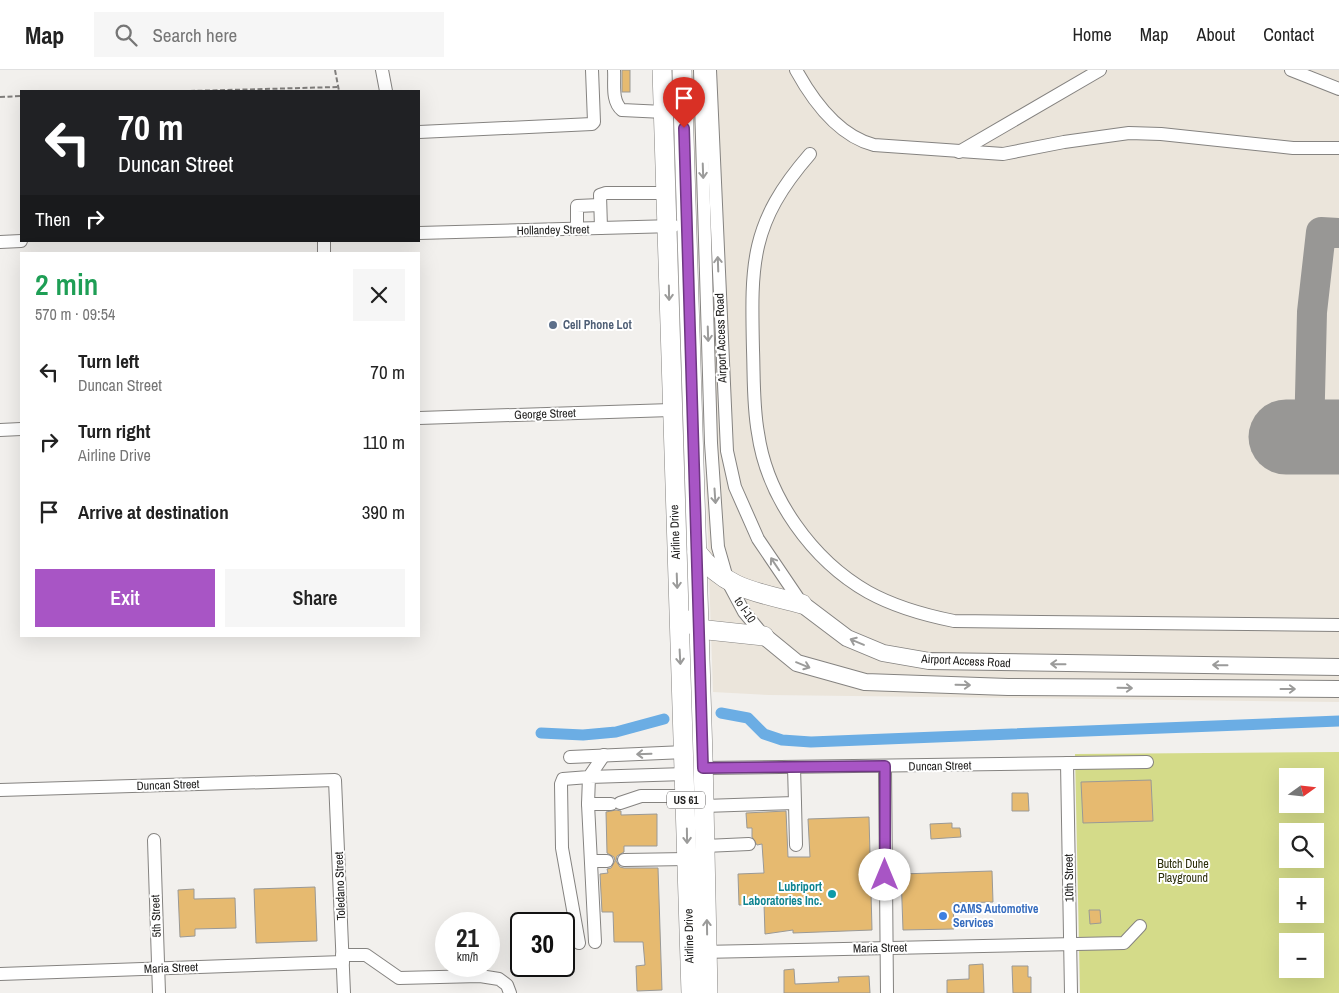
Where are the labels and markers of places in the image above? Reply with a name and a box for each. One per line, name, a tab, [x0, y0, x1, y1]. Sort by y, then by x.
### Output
pin	[663, 77, 705, 128]
place label: Cell Phone Lot	[563, 317, 633, 333]
marker: Cell Phone Lot	[547, 319, 559, 331]
place label: Lubriport Laboratories Inc.	[743, 879, 823, 909]
marker: Lubriport Laboratories Inc.	[826, 888, 838, 900]
place label: CAMS Automotive Services	[953, 901, 1039, 931]
marker: CAMS Automotive Services	[937, 910, 949, 922]

